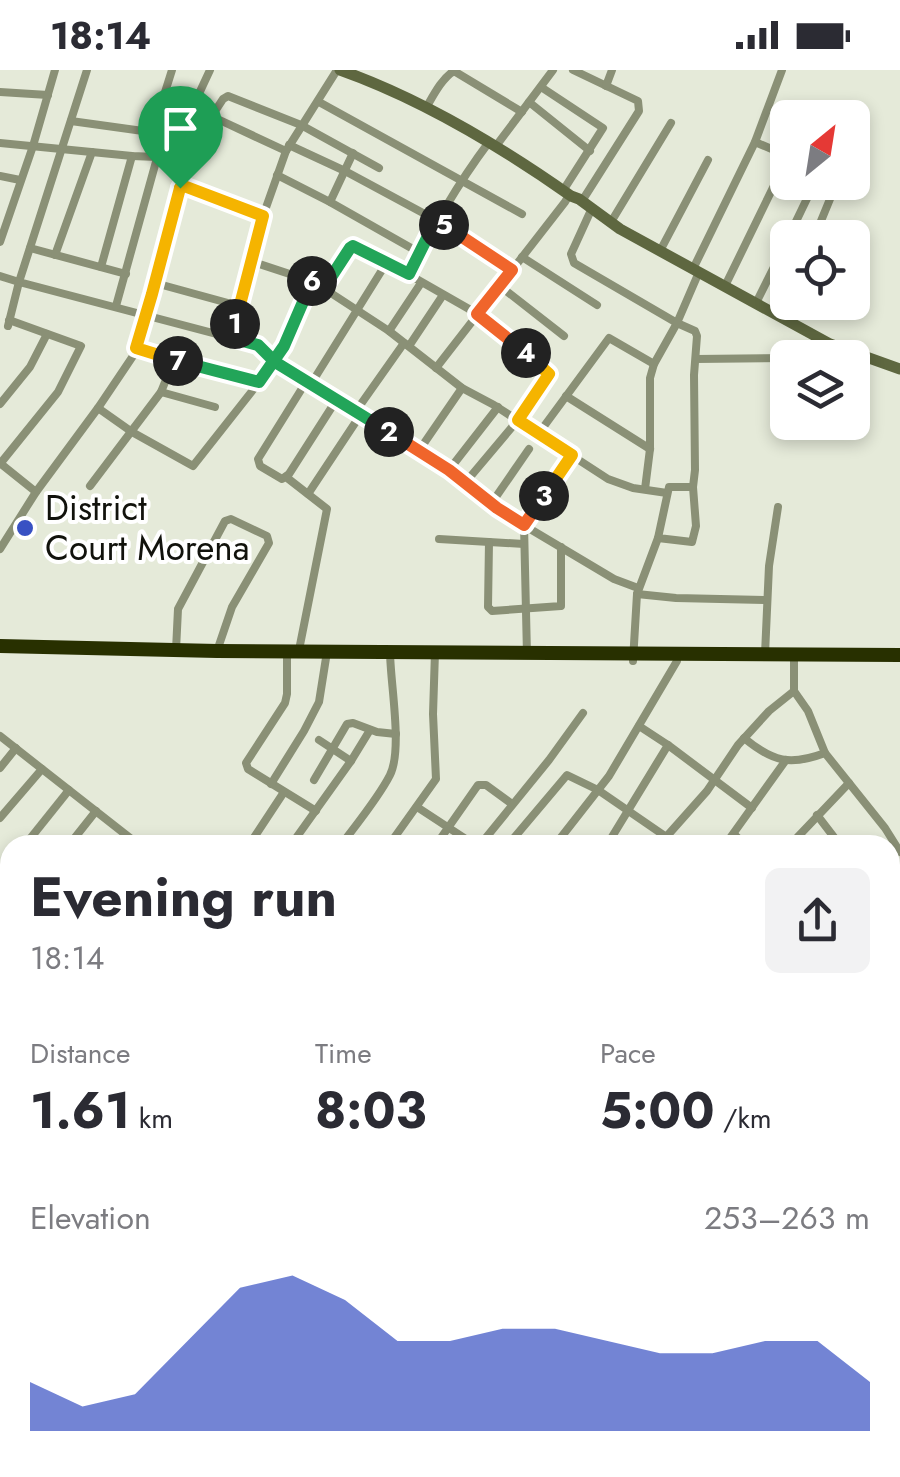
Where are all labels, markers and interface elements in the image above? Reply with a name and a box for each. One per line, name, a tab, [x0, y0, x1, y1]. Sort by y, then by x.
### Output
text: 18:14	[50, 8, 151, 63]
pin	[138, 86, 223, 189]
north arrow	[770, 100, 870, 200]
map controls	[770, 100, 870, 440]
icon: arrive	[153, 101, 208, 156]
pin: 5	[419, 200, 469, 250]
text: 5	[435, 204, 453, 245]
button: locate	[770, 220, 870, 320]
pin: 6	[287, 256, 337, 306]
text: 6	[303, 260, 321, 301]
pin: 1	[210, 299, 260, 349]
text: 1	[228, 303, 242, 344]
pin: 4	[501, 328, 551, 378]
text: 4	[516, 332, 536, 373]
pin: 7	[153, 336, 203, 386]
text: 7	[170, 340, 186, 381]
button: layers	[770, 340, 870, 440]
pin: 2	[364, 407, 414, 457]
text: 2	[380, 411, 398, 452]
pin: 3	[519, 471, 569, 521]
text: 3	[535, 475, 553, 516]
place label: District Court Morena	[45, 483, 250, 573]
marker: District Court Morena	[14, 517, 36, 539]
text: Evening run	[30, 857, 337, 937]
button: share	[765, 868, 870, 973]
text: 18:14	[30, 935, 105, 981]
text: Distance	[30, 1033, 130, 1074]
text: Time	[315, 1033, 372, 1074]
text: Pace	[600, 1033, 656, 1074]
text: 1.61	[30, 1074, 130, 1147]
text: 8:03	[315, 1074, 427, 1147]
text: 5:00	[600, 1074, 715, 1147]
text: km	[130, 1098, 173, 1139]
text: /km	[715, 1098, 772, 1139]
text: Elevation	[30, 1195, 151, 1241]
text: 253–263 m	[704, 1195, 870, 1241]

